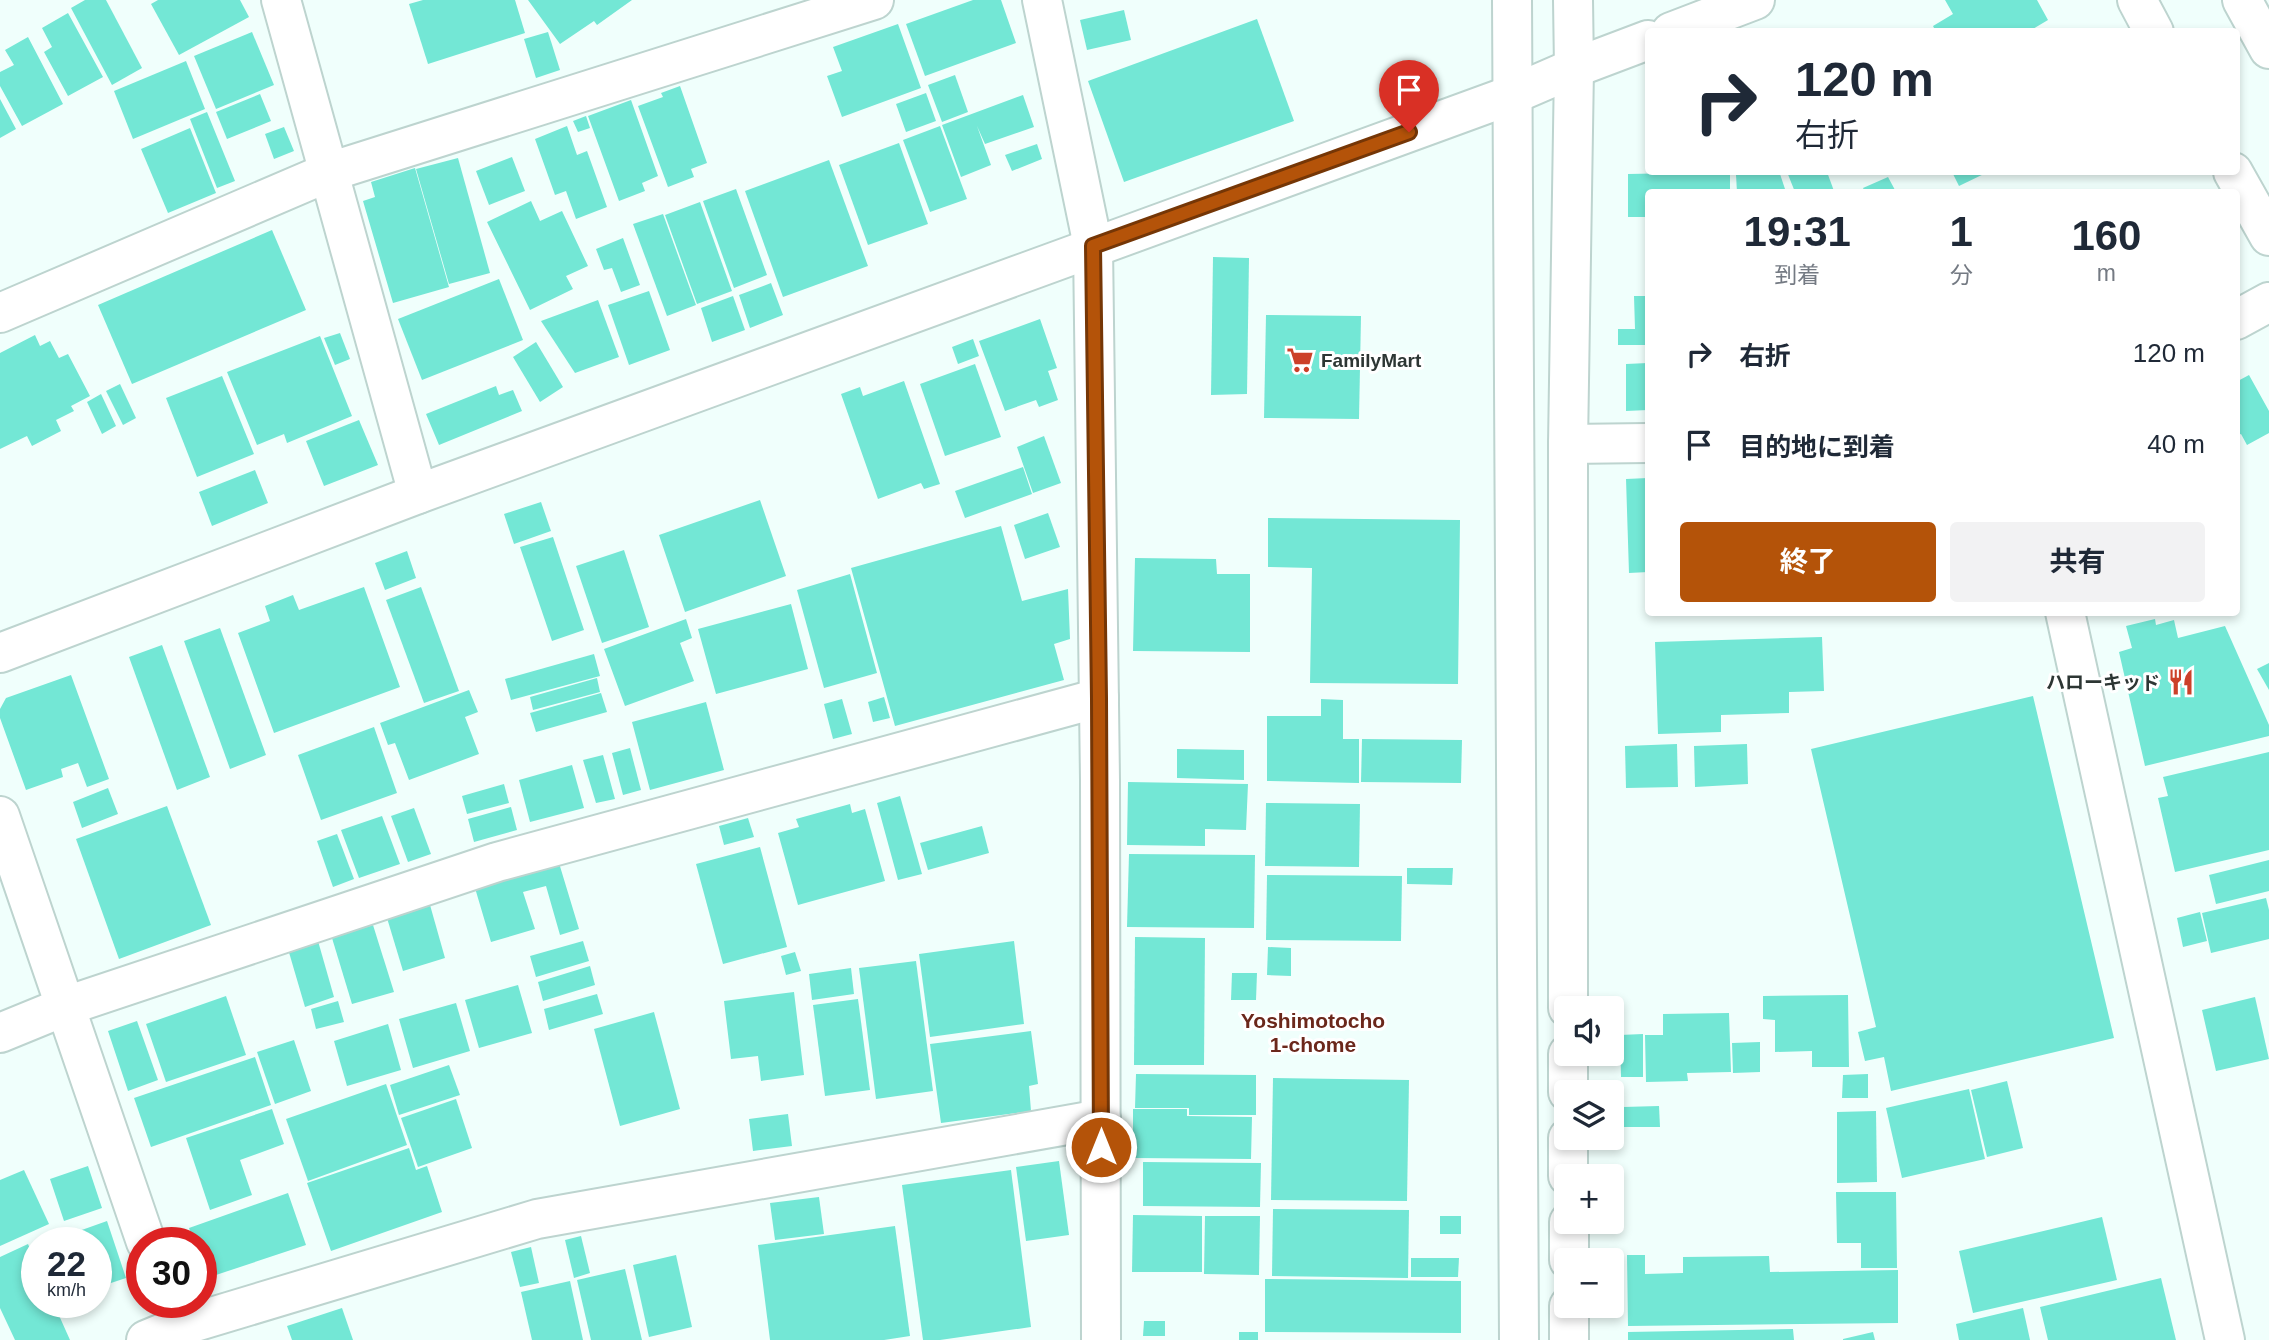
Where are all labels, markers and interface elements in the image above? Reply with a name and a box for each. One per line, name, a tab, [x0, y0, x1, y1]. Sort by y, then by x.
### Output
text: 120 m	[1795, 52, 1934, 106]
icon: right	[1680, 56, 1771, 147]
pin	[1379, 60, 1439, 132]
icon: arrive	[1390, 71, 1428, 109]
text: 右折	[1795, 117, 1859, 153]
text: 19:31	[1744, 208, 1851, 255]
text: 1	[1949, 208, 1973, 255]
text: 160	[2071, 212, 2141, 259]
text: m	[2097, 260, 2116, 286]
text: 到着	[1774, 262, 1820, 288]
text: 分	[1950, 262, 1973, 288]
icon: right	[1680, 335, 1718, 373]
text: 120 m	[2133, 338, 2205, 368]
text: 右折	[1739, 341, 1791, 371]
supermarket icon: FamilyMart	[1285, 345, 1315, 375]
place label: FamilyMart	[1321, 350, 1422, 371]
icon: arrive	[1680, 426, 1718, 464]
text: 40 m	[2147, 429, 2205, 459]
text: 目的地に到着	[1739, 432, 1895, 462]
button: 終了	[1680, 522, 1936, 602]
button: 共有	[1950, 522, 2205, 602]
restaurant icon: ハローキッド	[2166, 667, 2196, 697]
place label: ハローキッド	[2046, 672, 2160, 693]
map controls	[1554, 996, 1624, 1318]
button: sound	[1554, 996, 1624, 1066]
district label: Yoshimotocho 1-chome	[1241, 1009, 1385, 1056]
button: layers	[1554, 1080, 1624, 1150]
position arrow	[1064, 1110, 1138, 1184]
button: +	[1554, 1164, 1624, 1234]
speed limit sign: 30	[126, 1227, 217, 1318]
text: 22	[47, 1244, 86, 1283]
button: −	[1554, 1248, 1624, 1318]
text: km/h	[47, 1280, 86, 1300]

